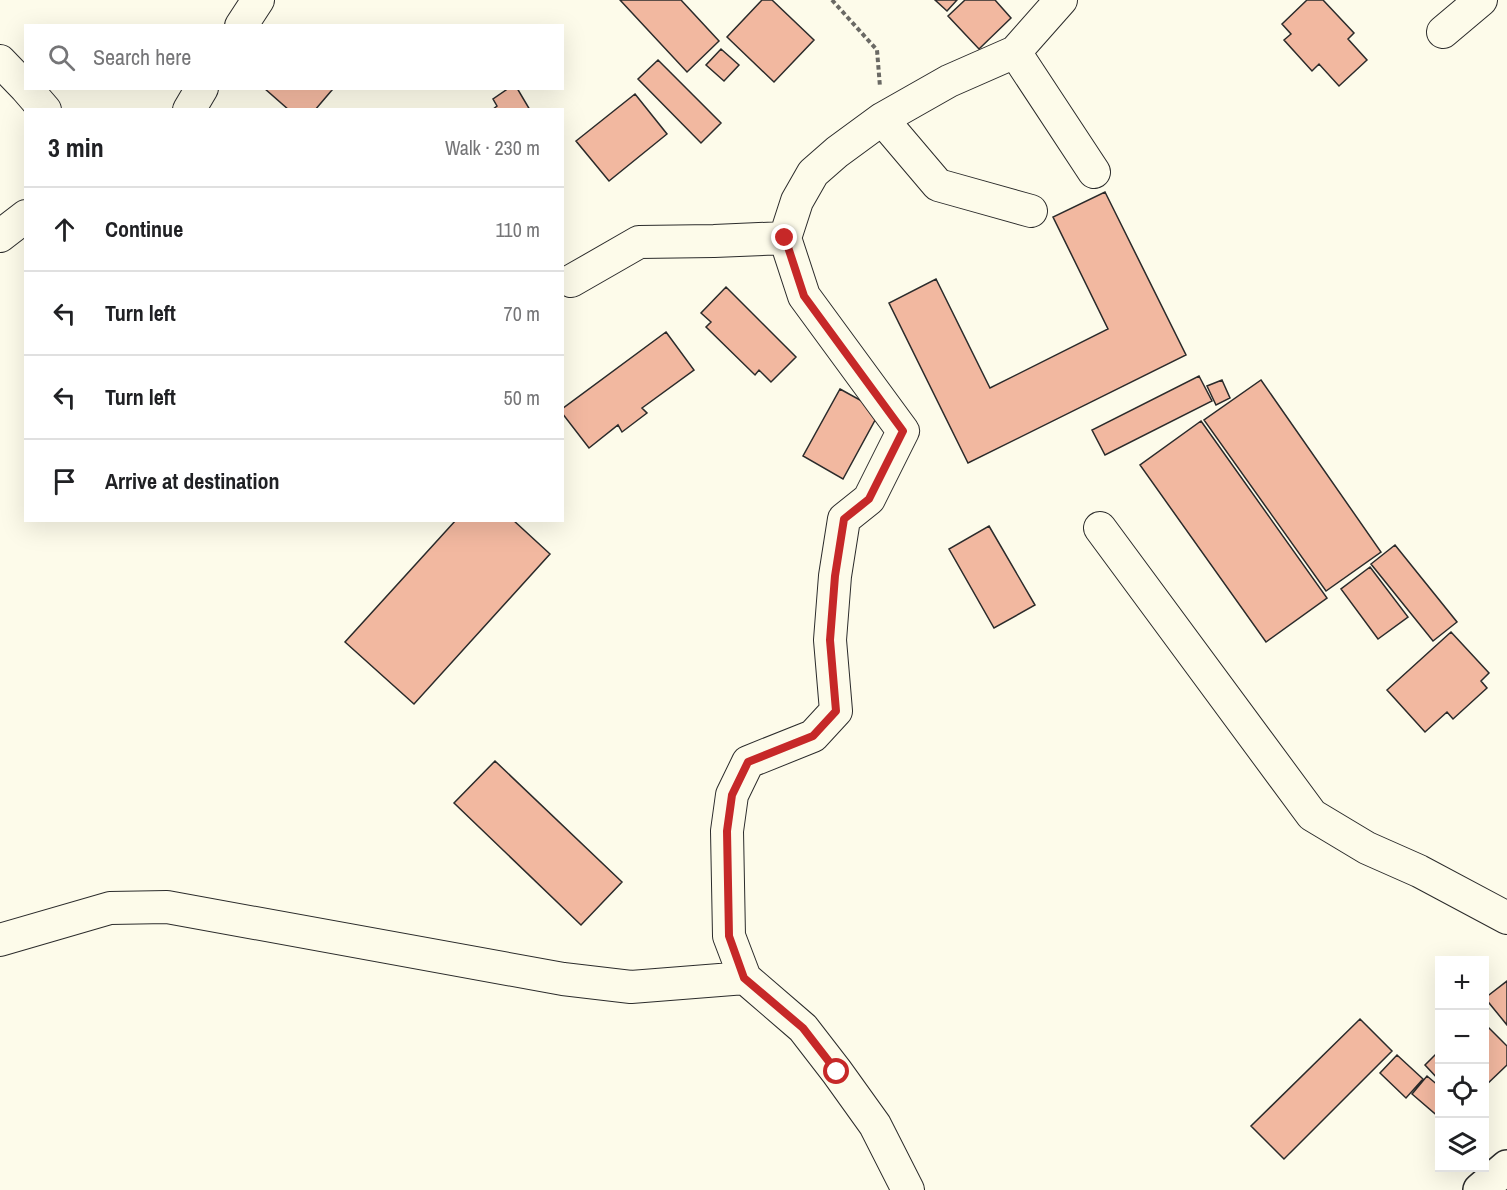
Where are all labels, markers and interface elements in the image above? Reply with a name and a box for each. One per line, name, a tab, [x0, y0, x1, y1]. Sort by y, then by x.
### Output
search box	[24, 24, 564, 90]
icon: search	[45, 41, 78, 74]
text: Search here	[93, 42, 191, 72]
text: 3 min	[48, 130, 104, 165]
text: Walk · 230 m	[445, 134, 540, 161]
icon: ahead	[48, 213, 81, 246]
text: Continue	[105, 214, 183, 244]
text: 110 m	[496, 216, 540, 243]
route end	[771, 224, 797, 250]
icon: left	[48, 297, 81, 330]
text: Turn left	[105, 298, 176, 328]
text: 70 m	[504, 300, 540, 327]
icon: left	[48, 381, 81, 414]
text: Turn left	[105, 382, 176, 412]
text: 50 m	[504, 384, 540, 411]
icon: arrive	[48, 465, 81, 498]
text: Arrive at destination	[105, 466, 279, 496]
map controls	[1435, 956, 1489, 1172]
button: +	[1435, 956, 1489, 1010]
button: −	[1435, 1010, 1489, 1064]
route start	[823, 1058, 849, 1084]
button: locate	[1435, 1064, 1489, 1118]
button: layers	[1435, 1118, 1489, 1172]

